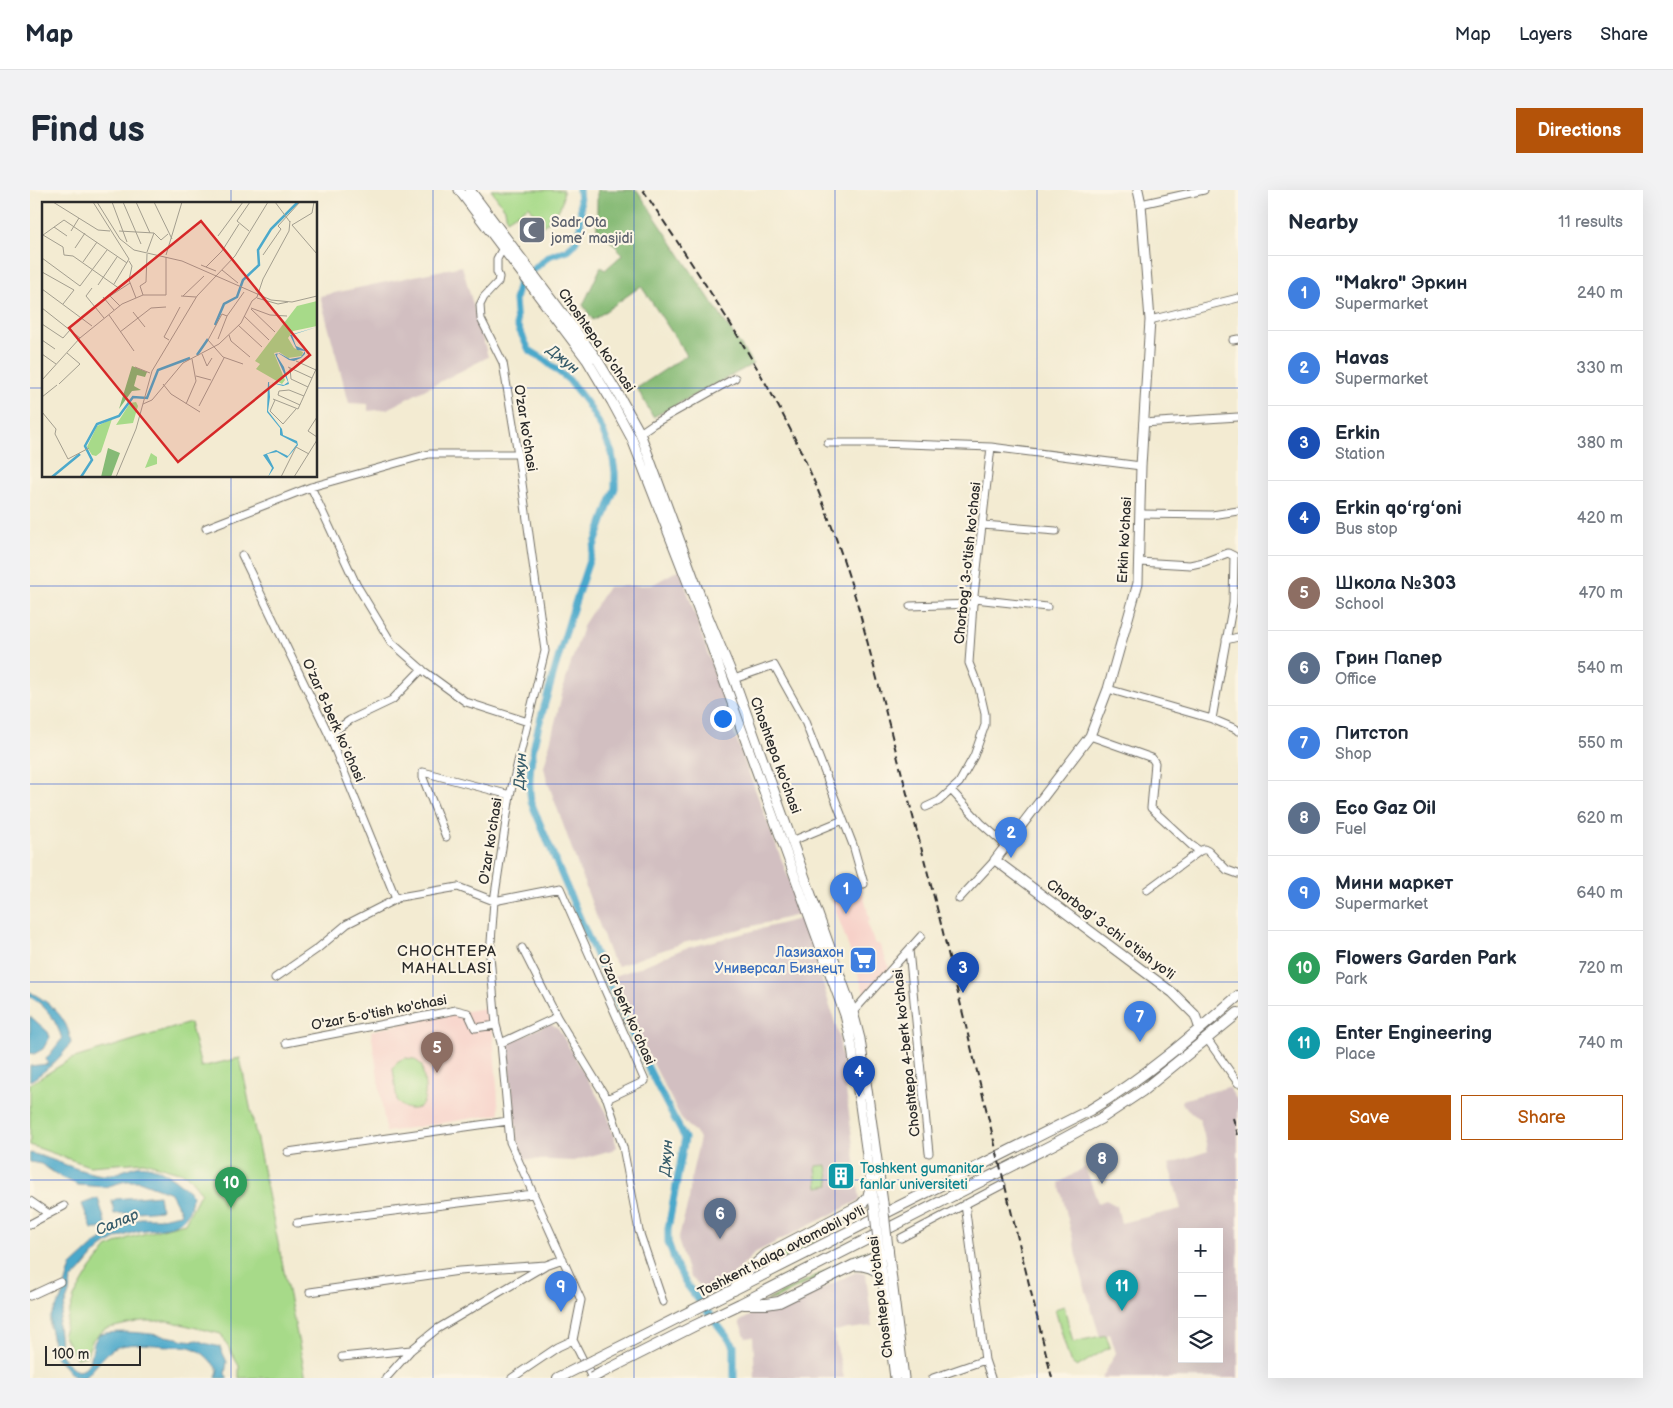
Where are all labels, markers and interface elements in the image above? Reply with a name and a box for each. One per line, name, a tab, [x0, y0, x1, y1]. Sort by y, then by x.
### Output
text: Map	[25, 20, 73, 49]
text: Map	[1455, 24, 1491, 45]
text: Layers	[1519, 24, 1572, 45]
text: Share	[1600, 24, 1648, 45]
button: Directions	[1516, 108, 1643, 153]
text: Find us	[30, 109, 145, 152]
inset map	[42, 202, 318, 478]
text: Nearby	[1288, 210, 1358, 235]
text: 11 results	[1558, 213, 1623, 232]
place label: Sadr Ota jome’ masjidi	[550, 214, 633, 247]
mosque icon: Sadr Ota jome’ masjidi	[517, 215, 547, 245]
text: "Makro" Эркин	[1335, 272, 1467, 295]
text: 1	[1301, 284, 1307, 303]
text: 240 m	[1577, 284, 1623, 303]
street label: Choshtepa ko'chasi	[554, 285, 639, 396]
text: Supermarket	[1335, 295, 1428, 314]
water label: Джун	[542, 340, 583, 379]
text: Havas	[1335, 347, 1389, 370]
text: 2	[1299, 359, 1309, 378]
text: 330 m	[1576, 359, 1623, 378]
text: Supermarket	[1335, 370, 1428, 389]
street label: O'zar ko'chasi	[510, 383, 541, 473]
text: Erkin	[1335, 422, 1380, 445]
text: 3	[1299, 434, 1309, 453]
text: 380 m	[1577, 434, 1623, 453]
text: Station	[1335, 445, 1385, 464]
street label: Chorbog' 3-o'tish ko'chasi	[951, 481, 984, 645]
street label: Erkin ko'chasi	[1114, 496, 1135, 584]
text: Erkin qoʻrgʻoni	[1335, 497, 1462, 520]
text: 4	[1299, 509, 1309, 528]
text: 420 m	[1577, 509, 1623, 528]
text: Bus stop	[1335, 520, 1398, 539]
text: Школа №303	[1335, 572, 1456, 595]
text: 5	[1299, 584, 1309, 603]
text: 470 m	[1578, 584, 1623, 603]
text: School	[1335, 595, 1384, 614]
text: Грин Папер	[1335, 647, 1442, 670]
street label: Oʻzar 8-berk koʻchasi	[299, 656, 368, 785]
text: 6	[1299, 659, 1309, 678]
text: 540 m	[1577, 659, 1623, 678]
text: Office	[1335, 670, 1377, 689]
street label: Choshtepa ko'chasi	[747, 695, 805, 816]
your location	[710, 706, 736, 732]
text: Питстоп	[1335, 722, 1409, 745]
text: 7	[1300, 734, 1308, 753]
text: 550 m	[1578, 734, 1623, 753]
text: Shop	[1335, 745, 1372, 764]
water label: Джун	[510, 752, 531, 791]
street label: O'zar ko'chasi	[475, 796, 506, 886]
text: Eco Gaz Oil	[1335, 797, 1436, 820]
text: 8	[1299, 809, 1309, 828]
text: 620 m	[1577, 809, 1623, 828]
pin: 2	[995, 817, 1027, 858]
text: Fuel	[1335, 820, 1366, 839]
text: Мини маркет	[1335, 872, 1453, 895]
pin: 1	[830, 873, 862, 914]
street label: Chorbog' 3-chi o'tish yo'li	[1043, 875, 1178, 983]
text: 9	[1299, 884, 1309, 903]
text: 640 m	[1577, 884, 1623, 903]
text: Supermarket	[1335, 895, 1428, 914]
district label: CHOCHTEPA MAHALLASI	[397, 942, 497, 978]
place label: Лазизахон Универсал Бизнецт	[715, 944, 844, 977]
supermarket icon: Лазизахон Универсал Бизнецт	[848, 945, 878, 975]
text: Flowers Garden Park	[1335, 947, 1517, 970]
street label: Oʻzar berk koʻchasi	[594, 951, 659, 1067]
pin: 3	[947, 952, 979, 993]
text: 10	[1296, 959, 1312, 978]
text: 720 m	[1579, 959, 1623, 978]
street label: Choshtepa 4-berk ko'chasi	[889, 968, 924, 1138]
text: Park	[1335, 970, 1367, 989]
street label: O'zar 5-o'tish ko'chasi	[310, 991, 448, 1034]
pin: 7	[1124, 1001, 1156, 1042]
text: Enter Engineering	[1335, 1022, 1492, 1045]
pin: 5	[421, 1032, 453, 1073]
text: 11	[1297, 1034, 1311, 1053]
text: 740 m	[1578, 1034, 1623, 1053]
text: Place	[1335, 1045, 1376, 1064]
pin: 4	[843, 1056, 875, 1097]
button: Save	[1288, 1095, 1451, 1140]
button: Share	[1461, 1095, 1623, 1140]
water label: Джун	[655, 1139, 678, 1178]
pin: 8	[1086, 1143, 1118, 1184]
place label: Toshkent gumanitar fanlar universiteti	[860, 1160, 985, 1193]
building icon: Toshkent gumanitar fanlar universiteti	[826, 1161, 856, 1191]
pin: 10	[215, 1167, 247, 1208]
pin: 6	[704, 1198, 736, 1239]
street label: Toshkent halqa avtomobil yo'li	[695, 1202, 868, 1301]
water label: Салар	[93, 1205, 142, 1240]
map controls	[1178, 1228, 1223, 1363]
button: +	[1178, 1228, 1223, 1273]
street label: Choshtepa ko'chasi	[865, 1235, 896, 1359]
pin: 11	[1106, 1270, 1138, 1311]
pin: 9	[545, 1271, 577, 1312]
button: −	[1178, 1273, 1223, 1318]
button: layers	[1178, 1318, 1223, 1363]
scale bar	[45, 1343, 141, 1366]
text: 100 m	[52, 1346, 89, 1363]

